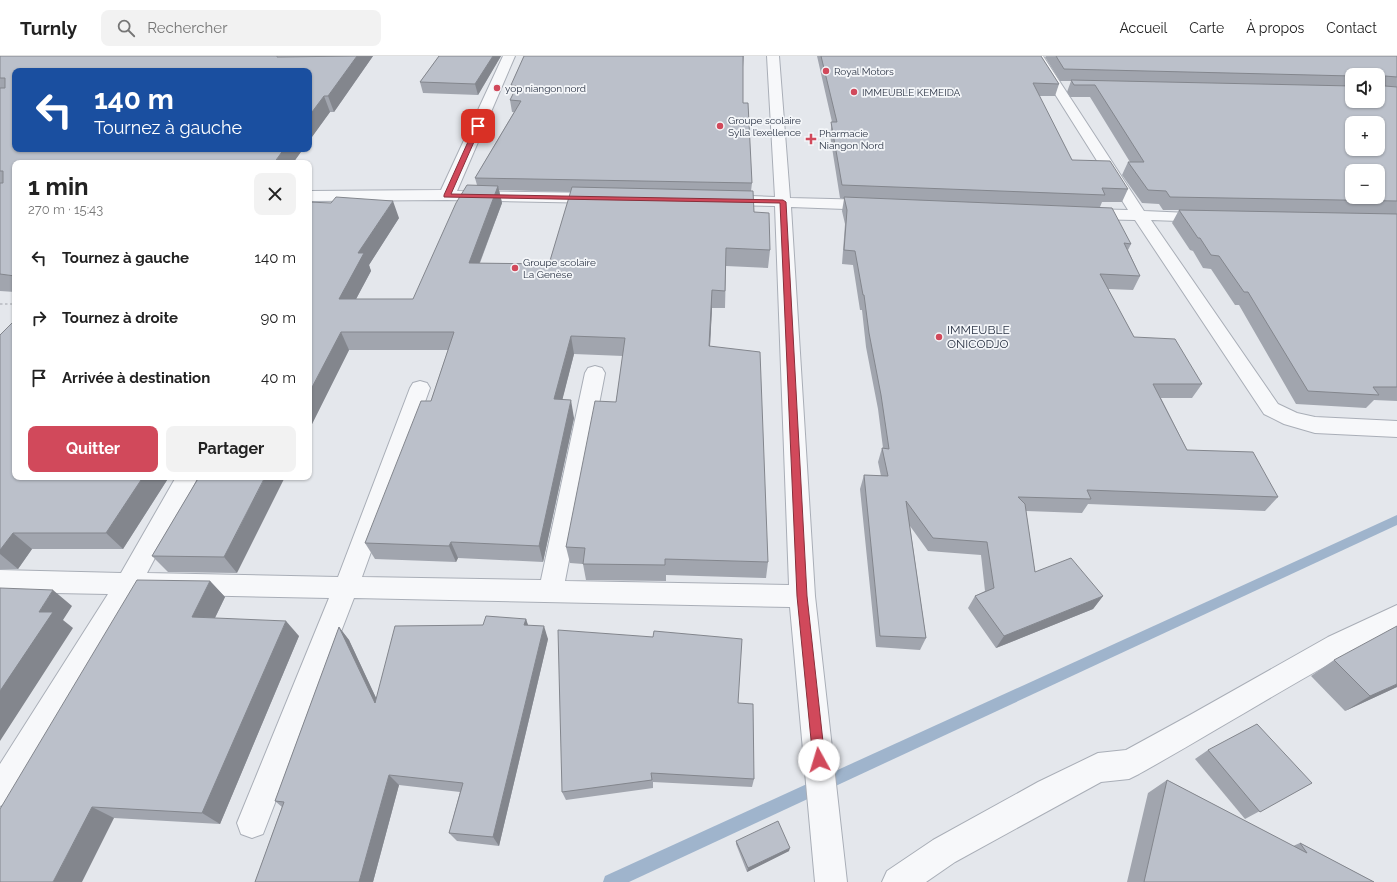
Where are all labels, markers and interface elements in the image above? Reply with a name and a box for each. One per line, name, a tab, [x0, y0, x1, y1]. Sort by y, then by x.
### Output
search box	[101, 10, 381, 46]
text: Turnly	[20, 17, 77, 39]
icon: search	[115, 17, 137, 39]
text: Rechercher	[147, 19, 227, 37]
text: Accueil	[1119, 20, 1167, 36]
text: Carte	[1189, 20, 1224, 36]
text: À propos	[1246, 20, 1304, 36]
text: Contact	[1326, 20, 1377, 36]
marker: Royal Motors	[821, 66, 831, 76]
place label: Royal Motors	[834, 66, 894, 77]
map controls	[1345, 68, 1385, 204]
button: sound	[1345, 68, 1385, 108]
text: 140 m	[94, 83, 174, 116]
marker: yop niangon nord	[492, 83, 502, 93]
place label: yop niangon nord	[505, 83, 586, 94]
icon: left	[28, 84, 80, 136]
marker: IMMEUBLE KEMEIDA	[849, 87, 859, 97]
place label: IMMEUBLE KEMEIDA	[862, 87, 961, 98]
pin	[461, 109, 495, 143]
icon: arrive	[467, 115, 489, 137]
place label: Groupe scolaire Sylla l’exellence	[728, 115, 801, 138]
button: +	[1345, 116, 1385, 156]
text: Tournez à gauche	[94, 117, 242, 138]
marker: Groupe scolaire Sylla l’exellence	[715, 121, 725, 131]
place label: Pharmacie Niangon Nord	[819, 128, 884, 151]
marker: Pharmacie Niangon Nord	[806, 134, 816, 144]
button: −	[1345, 164, 1385, 204]
text: 1 min	[28, 172, 89, 201]
button: close	[254, 173, 296, 215]
text: 270 m · 15:43	[28, 202, 103, 217]
icon: left	[28, 247, 50, 269]
text: Tournez à gauche	[62, 249, 189, 267]
text: 140 m	[255, 249, 296, 267]
place label: Groupe scolaire La Genèse	[523, 257, 596, 280]
marker: Groupe scolaire La Genèse	[510, 263, 520, 273]
icon: right	[28, 307, 50, 329]
text: Tournez à droite	[62, 309, 178, 327]
text: 90 m	[260, 309, 296, 327]
place label: IMMEUBLE ONICODJO	[947, 323, 1010, 351]
marker: IMMEUBLE ONICODJO	[934, 332, 944, 342]
icon: arrive	[28, 367, 50, 389]
text: Arrivée à destination	[62, 369, 210, 387]
text: 40 m	[261, 369, 296, 387]
button: Quitter	[28, 426, 158, 472]
button: Partager	[166, 426, 296, 472]
position arrow	[798, 739, 840, 781]

